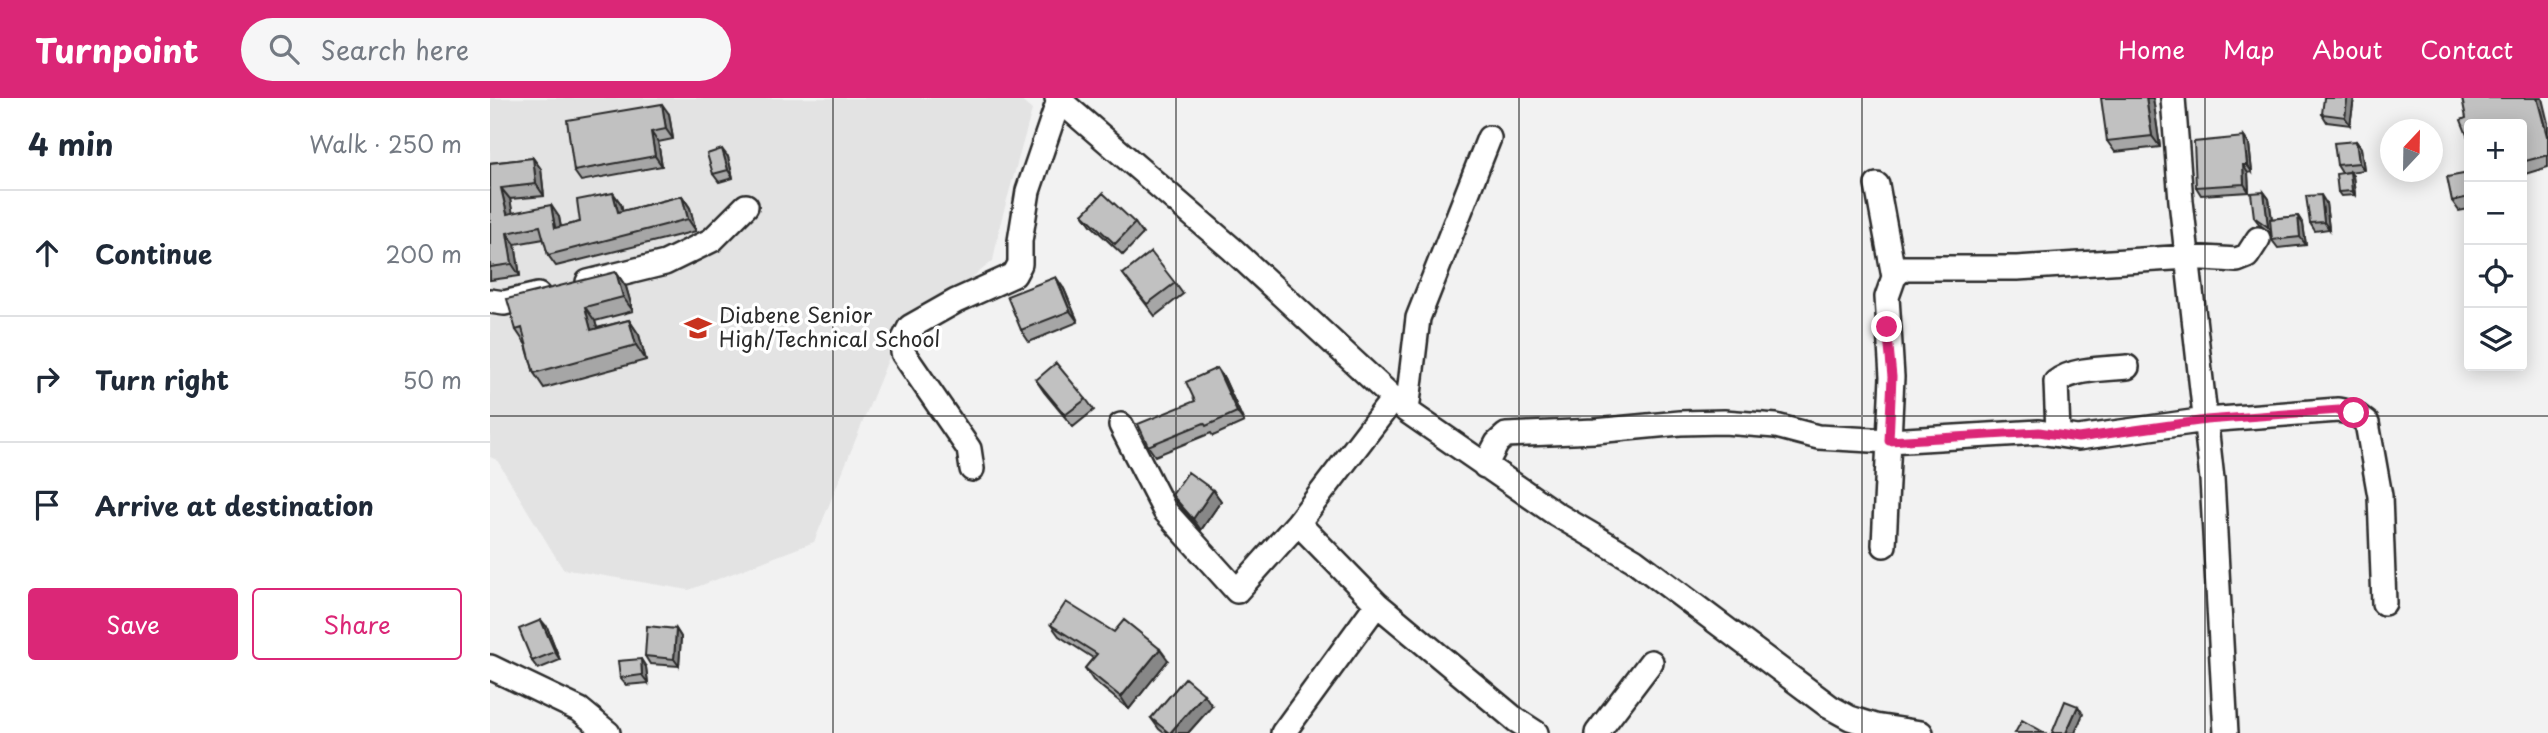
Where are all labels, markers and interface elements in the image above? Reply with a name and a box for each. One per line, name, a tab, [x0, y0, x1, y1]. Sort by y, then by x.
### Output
search box	[241, 18, 731, 81]
text: Turnpoint	[35, 24, 199, 74]
icon: search	[265, 30, 303, 68]
text: Search here	[321, 30, 469, 69]
text: Home	[2118, 31, 2185, 67]
text: Map	[2223, 31, 2274, 67]
text: About	[2312, 31, 2382, 67]
text: Contact	[2420, 31, 2513, 67]
north arrow	[2380, 119, 2443, 182]
map controls	[2464, 119, 2527, 371]
button: +	[2464, 119, 2527, 182]
text: 4 min	[28, 121, 114, 166]
text: Walk · 250 m	[309, 126, 462, 161]
button: −	[2464, 182, 2527, 245]
icon: ahead	[28, 234, 66, 272]
text: Continue	[95, 234, 212, 273]
text: 200 m	[385, 236, 462, 271]
button: locate	[2464, 245, 2527, 308]
place label: Diabene Senior High/Technical School	[719, 298, 940, 354]
button: layers	[2464, 308, 2527, 371]
route end	[1871, 311, 1902, 342]
school or university icon: Diabene Senior High/Technical School	[683, 313, 713, 343]
icon: right	[28, 360, 66, 398]
text: Turn right	[95, 360, 229, 399]
text: 50 m	[402, 362, 462, 397]
route start	[2338, 397, 2369, 428]
icon: arrive	[28, 486, 66, 524]
text: Arrive at destination	[95, 486, 374, 525]
button: Save	[28, 588, 238, 660]
button: Share	[252, 588, 462, 660]

